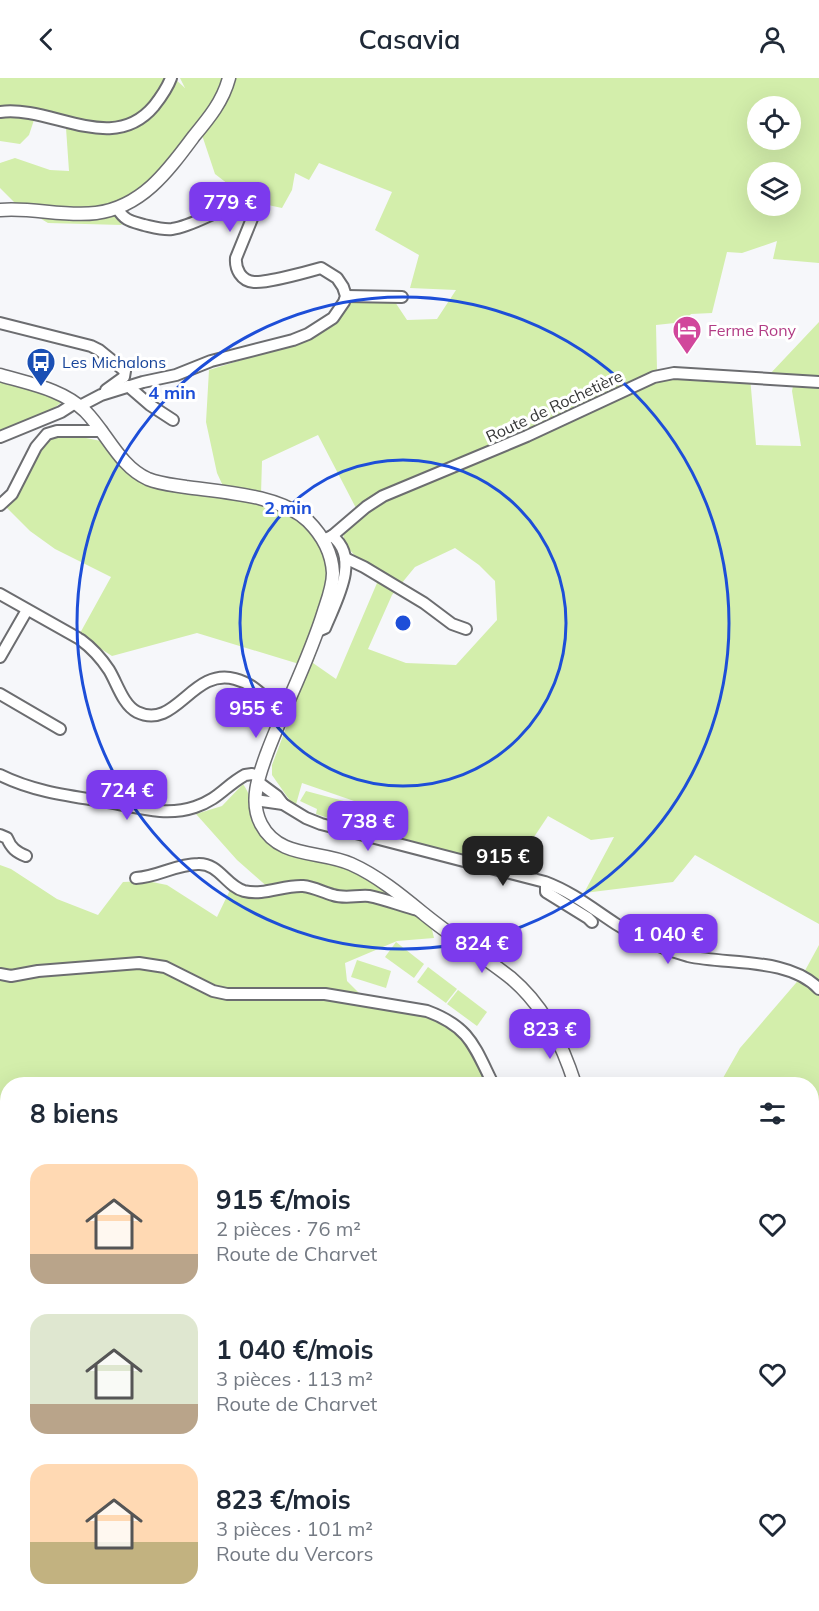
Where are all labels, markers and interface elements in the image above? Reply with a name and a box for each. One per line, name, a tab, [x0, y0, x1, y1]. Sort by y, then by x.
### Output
text: Casavia	[359, 22, 460, 56]
icon: back	[30, 23, 63, 56]
icon: person	[756, 23, 789, 56]
map controls	[747, 96, 801, 216]
button: locate	[747, 96, 801, 150]
button: layers	[747, 162, 801, 216]
pin: 779 €	[188, 182, 272, 233]
text: 779 €	[203, 189, 257, 214]
hotel icon: Ferme Rony	[671, 314, 703, 356]
place label: Ferme Rony	[708, 320, 796, 340]
bus stop icon: Les Michalons	[25, 346, 57, 388]
place label: Les Michalons	[62, 352, 166, 372]
street label: Route de Rochetière	[482, 366, 626, 446]
text: 4 min	[148, 381, 196, 404]
text: 2 min	[264, 496, 312, 519]
centre of rings	[393, 613, 413, 633]
pin: 955 €	[214, 688, 298, 739]
text: 955 €	[229, 695, 283, 720]
pin: 724 €	[85, 770, 169, 821]
text: 724 €	[100, 777, 154, 802]
pin: 738 €	[326, 801, 410, 852]
text: 738 €	[341, 808, 395, 833]
pin: 915 €	[461, 836, 545, 887]
text: 915 €	[476, 843, 530, 868]
pin: 1 040 €	[613, 914, 723, 965]
text: 1 040 €	[633, 921, 703, 946]
pin: 824 €	[440, 923, 524, 974]
text: 824 €	[455, 930, 509, 955]
pin: 823 €	[508, 1009, 592, 1060]
text: 823 €	[523, 1016, 577, 1041]
text: 8 biens	[30, 1097, 119, 1130]
icon: filters	[756, 1097, 789, 1130]
text: 915 €/mois	[216, 1183, 351, 1216]
icon: home	[78, 1188, 150, 1260]
icon: heart	[756, 1208, 789, 1241]
text: 2 pièces · 76 m²	[216, 1216, 361, 1241]
text: Route de Charvet	[216, 1241, 377, 1266]
text: 1 040 €/mois	[216, 1333, 373, 1366]
icon: home	[78, 1338, 150, 1410]
icon: heart	[756, 1358, 789, 1391]
text: 3 pièces · 113 m²	[216, 1366, 373, 1391]
text: Route de Charvet	[216, 1391, 377, 1416]
text: 823 €/mois	[216, 1483, 351, 1516]
icon: home	[78, 1488, 150, 1560]
icon: heart	[756, 1508, 789, 1541]
text: 3 pièces · 101 m²	[216, 1516, 373, 1541]
text: Route du Vercors	[216, 1541, 373, 1566]

